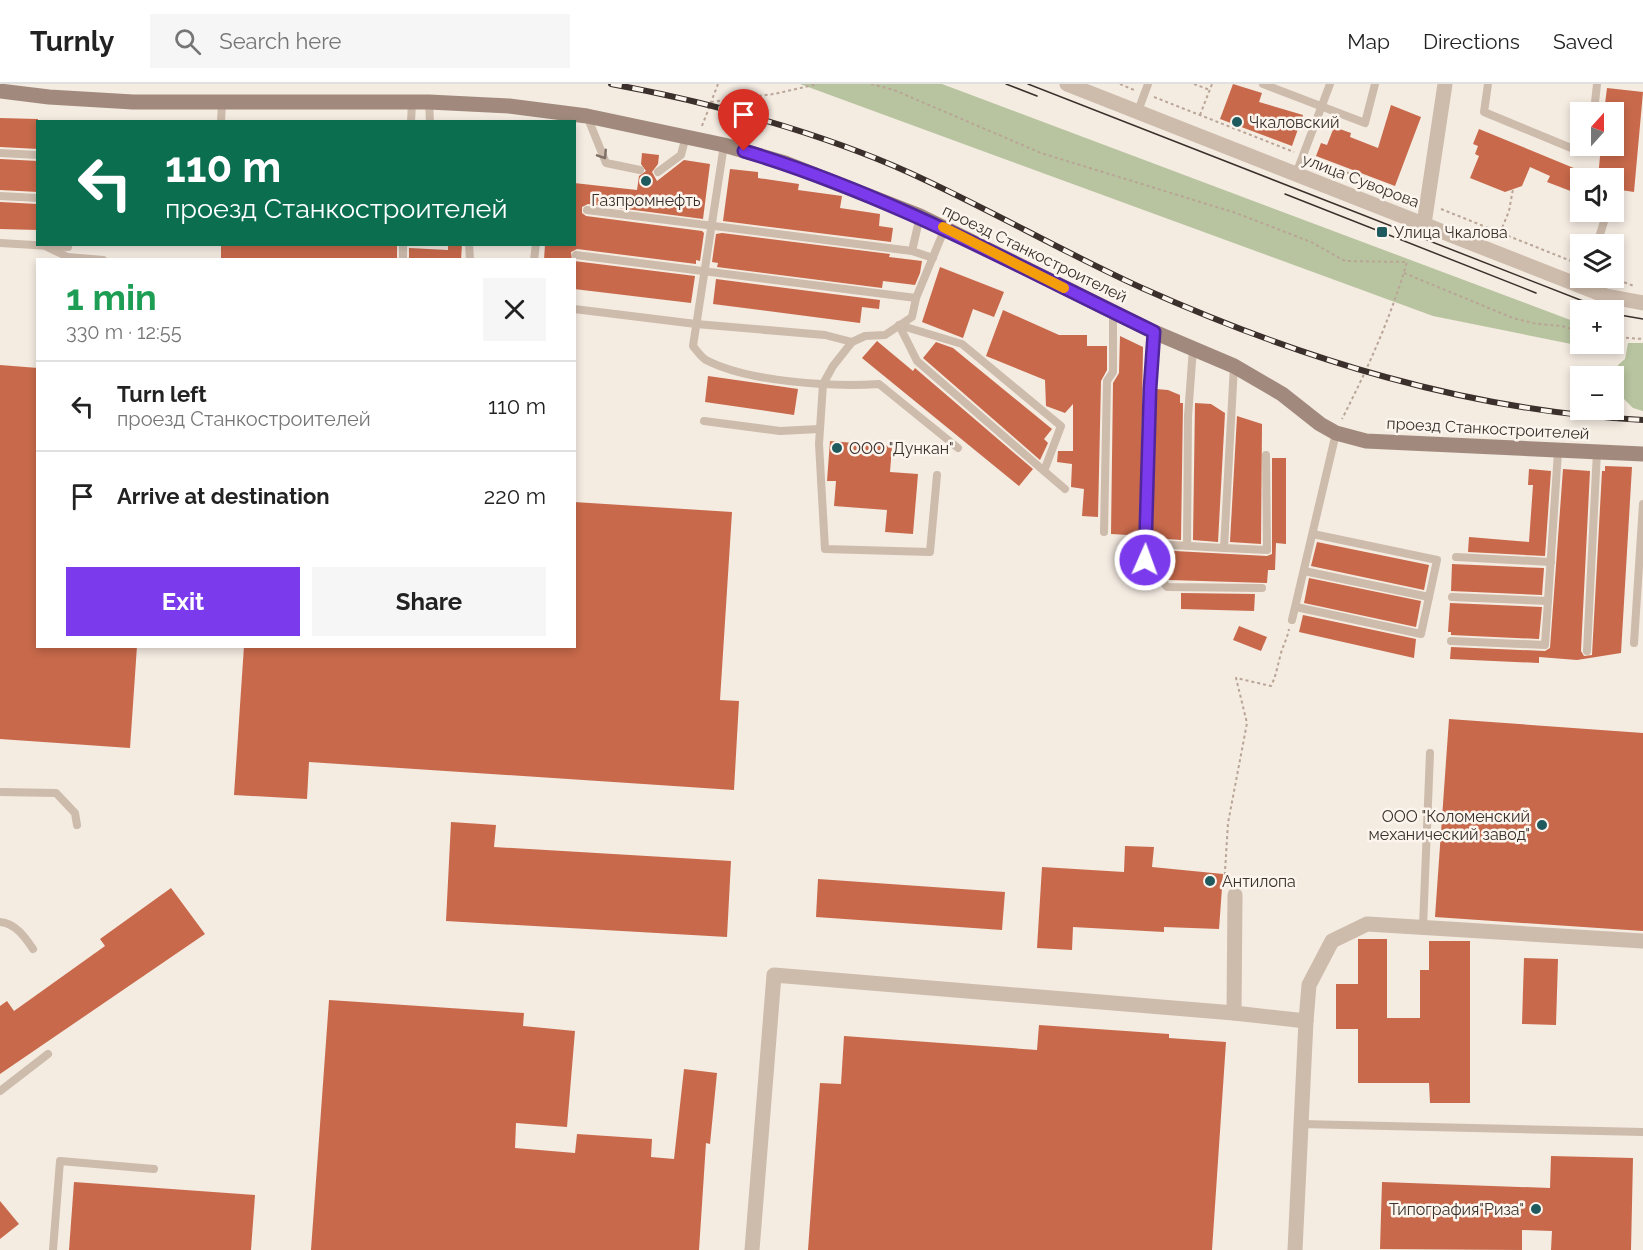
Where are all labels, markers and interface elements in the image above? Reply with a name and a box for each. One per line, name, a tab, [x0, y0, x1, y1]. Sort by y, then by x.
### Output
search box	[150, 14, 570, 68]
text: Turnly	[30, 25, 114, 58]
icon: search	[171, 25, 204, 58]
text: Search here	[219, 28, 341, 54]
text: Map	[1347, 29, 1390, 54]
text: Directions	[1423, 29, 1520, 54]
text: Saved	[1553, 29, 1613, 54]
pin	[718, 89, 769, 151]
icon: arrive	[727, 98, 760, 131]
north arrow	[1570, 102, 1624, 156]
map controls	[1570, 102, 1624, 420]
place label: Чкаловский	[1249, 113, 1340, 132]
marker: Чкаловский	[1230, 115, 1244, 129]
text: 110 m	[165, 143, 281, 192]
icon: left	[66, 144, 144, 222]
one-way arrow	[596, 148, 607, 159]
street label: улица Суворова	[1300, 149, 1422, 212]
button: sound	[1570, 168, 1624, 222]
marker: Газпромнефть	[639, 174, 653, 188]
place label: Газпромнефть	[591, 191, 701, 210]
text: проезд Станкостроителей	[165, 193, 507, 224]
street label: проезд Станкостроителей	[939, 200, 1130, 306]
place label: Улица Чкалова	[1394, 223, 1508, 242]
marker: Улица Чкалова	[1375, 225, 1389, 239]
button: layers	[1570, 234, 1624, 288]
text: 1 min	[66, 276, 157, 318]
button: close	[483, 278, 546, 341]
button: +	[1570, 300, 1624, 354]
text: 330 m · 12:55	[66, 320, 182, 344]
button: −	[1570, 366, 1624, 420]
text: Turn left	[117, 381, 207, 407]
icon: left	[66, 390, 99, 423]
text: 110 m	[488, 393, 546, 419]
text: проезд Станкостроителей	[117, 407, 371, 431]
street label: проезд Станкостроителей	[1386, 414, 1590, 443]
place label: ООО "Дункан"	[849, 439, 954, 458]
marker: ООО "Дункан"	[830, 441, 844, 455]
icon: arrive	[66, 480, 99, 513]
text: Arrive at destination	[117, 483, 330, 509]
text: 220 m	[484, 483, 546, 509]
position arrow	[1113, 528, 1177, 592]
button: Exit	[66, 567, 300, 636]
button: Share	[312, 567, 546, 636]
place label: ООО "Коломенский механический завод"	[1369, 807, 1530, 844]
marker: ООО "Коломенский механический завод"	[1535, 818, 1549, 832]
place label: Aнтилопа	[1222, 872, 1296, 891]
marker: Aнтилопа	[1203, 874, 1217, 888]
place label: Типография"Риза"	[1389, 1200, 1524, 1219]
marker: Типография"Риза"	[1529, 1202, 1543, 1216]

